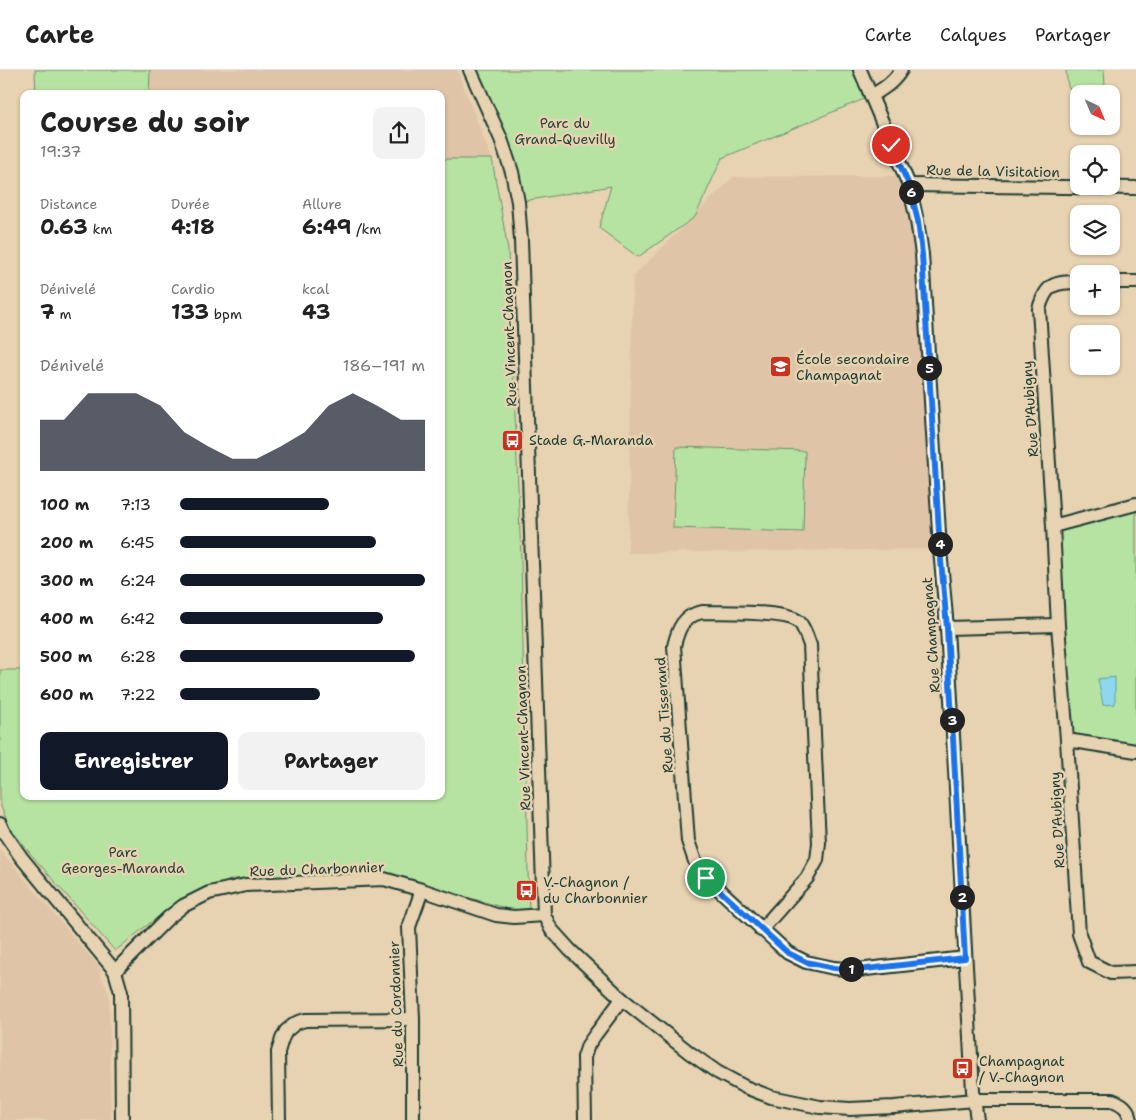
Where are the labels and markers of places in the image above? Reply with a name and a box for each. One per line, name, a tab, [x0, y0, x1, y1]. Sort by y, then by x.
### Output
pin	[870, 124, 912, 166]
pin: 6	[898, 180, 924, 204]
place label: École secondaire Champagnat	[796, 350, 910, 384]
school or university icon: École secondaire Champagnat	[768, 355, 792, 379]
pin: 5	[916, 356, 942, 380]
bus stop icon: Stade G.-Maranda	[501, 428, 525, 452]
place label: Stade G.-Maranda	[529, 431, 653, 449]
pin: 4	[928, 532, 952, 556]
pin: 3	[940, 708, 964, 732]
pin	[685, 857, 727, 899]
place label: V.-Chagnon / du Charbonnier	[543, 873, 648, 907]
bus stop icon: V.-Chagnon / du Charbonnier	[515, 878, 539, 902]
pin: 2	[950, 884, 974, 910]
pin: 1	[838, 956, 864, 982]
place label: Champagnat / V.-Chagnon	[979, 1052, 1065, 1086]
bus stop icon: Champagnat / V.-Chagnon	[951, 1057, 975, 1081]

